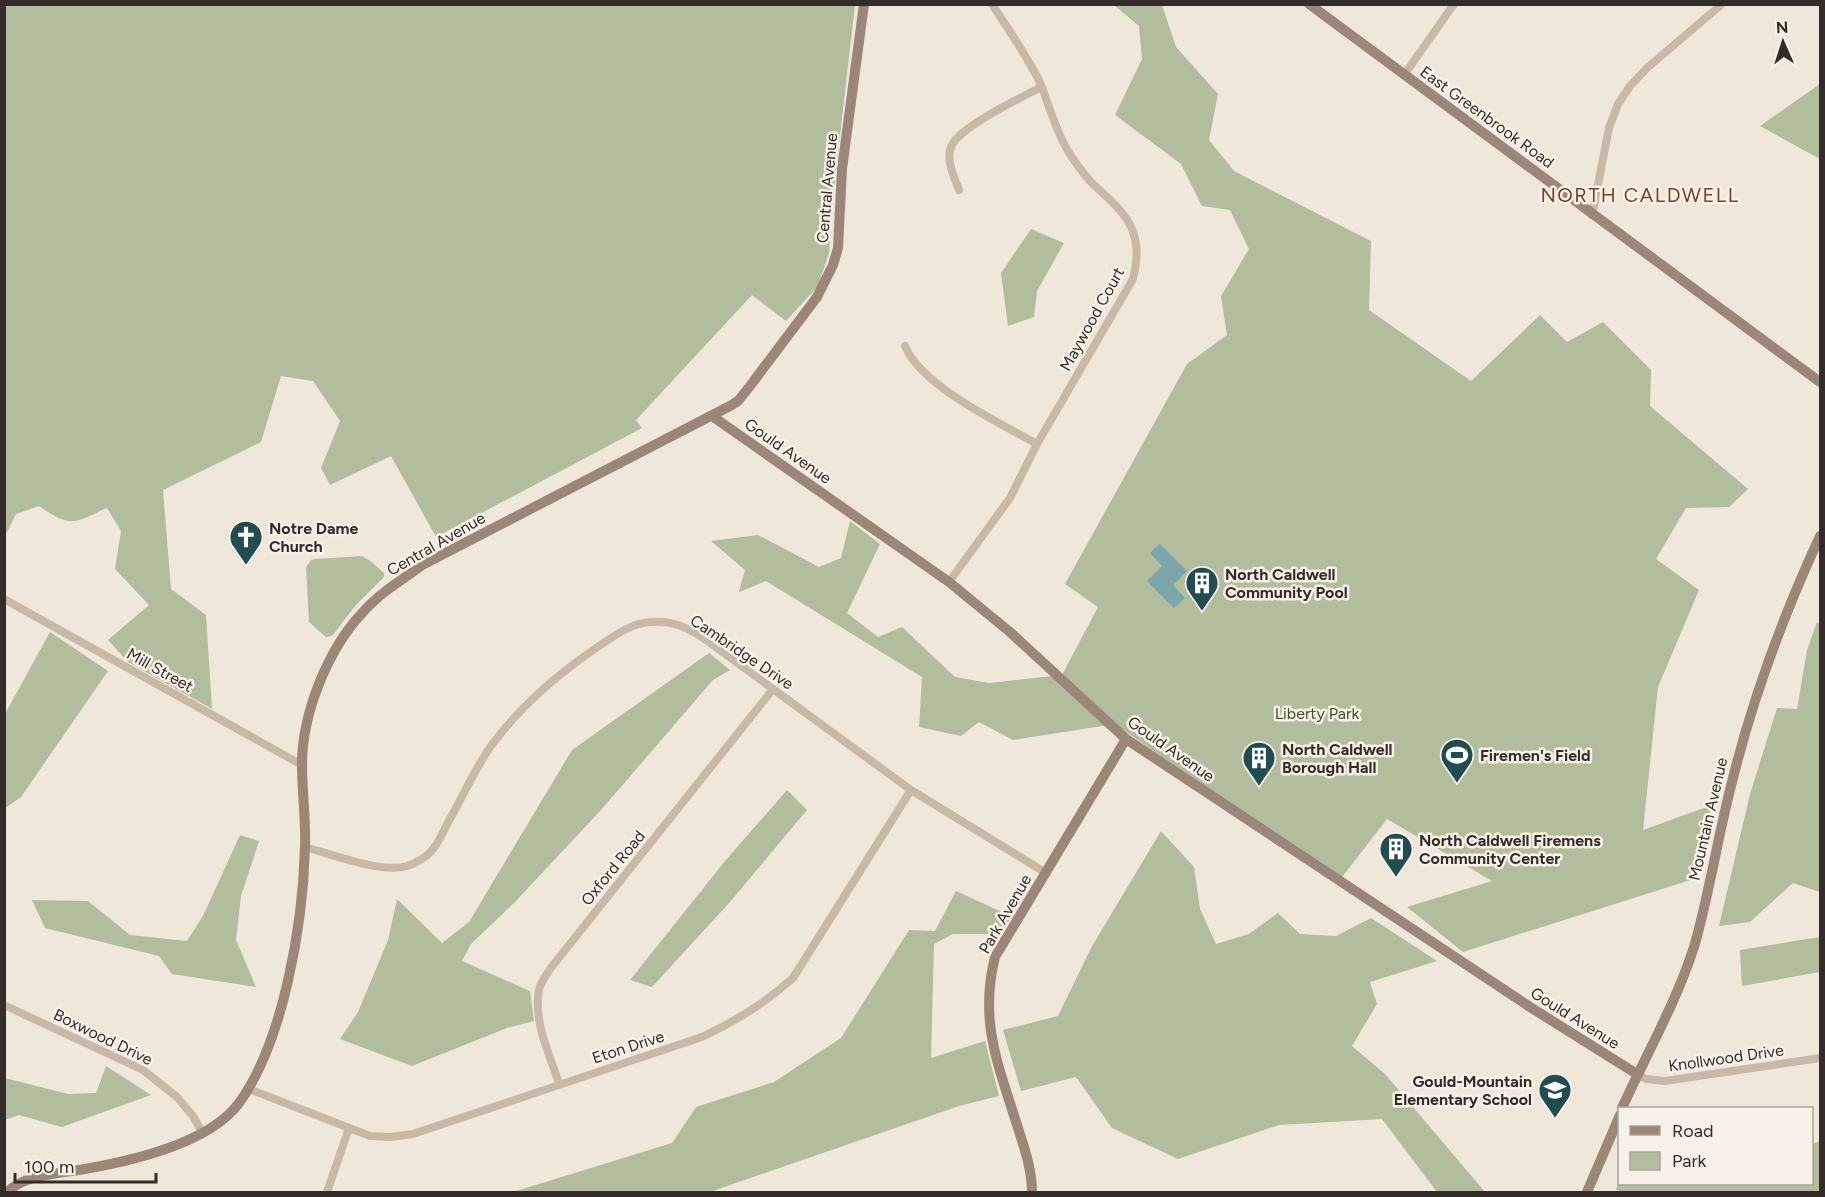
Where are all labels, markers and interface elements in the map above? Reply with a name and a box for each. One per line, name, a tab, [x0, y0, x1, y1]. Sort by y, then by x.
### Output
north arrow	[1753, 12, 1813, 72]
text: N	[1776, 18, 1789, 37]
street label: East Greenbrook Road	[1416, 62, 1558, 172]
street label: Central Avenue	[813, 132, 841, 244]
district label: NORTH CALDWELL	[1540, 183, 1740, 207]
street label: Maywood Court	[1056, 264, 1128, 374]
street label: Gould Avenue	[741, 414, 835, 488]
street label: Central Avenue	[383, 508, 489, 580]
church icon: Notre Dame Church	[228, 519, 264, 566]
place label: Notre Dame Church	[269, 519, 359, 556]
building icon: North Caldwell Community Pool	[1184, 565, 1220, 612]
place label: North Caldwell Community Pool	[1225, 565, 1348, 602]
street label: Cambridge Drive	[687, 610, 797, 694]
street label: Mill Street	[123, 644, 197, 696]
park label: Liberty Park	[1275, 704, 1359, 723]
street label: Gould Avenue	[1124, 712, 1218, 786]
sports icon: Firemen's Field	[1439, 737, 1475, 784]
building icon: North Caldwell Borough Hall	[1241, 740, 1277, 787]
place label: North Caldwell Borough Hall	[1282, 740, 1393, 777]
place label: Firemen's Field	[1480, 746, 1590, 765]
street label: Mountain Avenue	[1685, 755, 1731, 882]
street label: Oxford Road	[577, 827, 649, 909]
building icon: North Caldwell Firemens Community Center	[1378, 831, 1414, 878]
place label: North Caldwell Firemens Community Center	[1419, 831, 1601, 868]
street label: Park Avenue	[975, 871, 1035, 957]
street label: Gould Avenue	[1527, 983, 1623, 1053]
street label: Boxwood Drive	[50, 1005, 156, 1069]
street label: Eton Drive	[590, 1026, 667, 1068]
street label: Knollwood Drive	[1667, 1040, 1785, 1075]
place label: Gould-Mountain Elementary School	[1394, 1072, 1532, 1109]
school or university icon: Gould-Mountain Elementary School	[1537, 1072, 1573, 1119]
legend	[1618, 1107, 1813, 1185]
text: Road	[1672, 1120, 1713, 1142]
scale bar	[15, 1146, 156, 1184]
text: Park	[1672, 1150, 1707, 1172]
text: 100 m	[24, 1156, 74, 1178]

